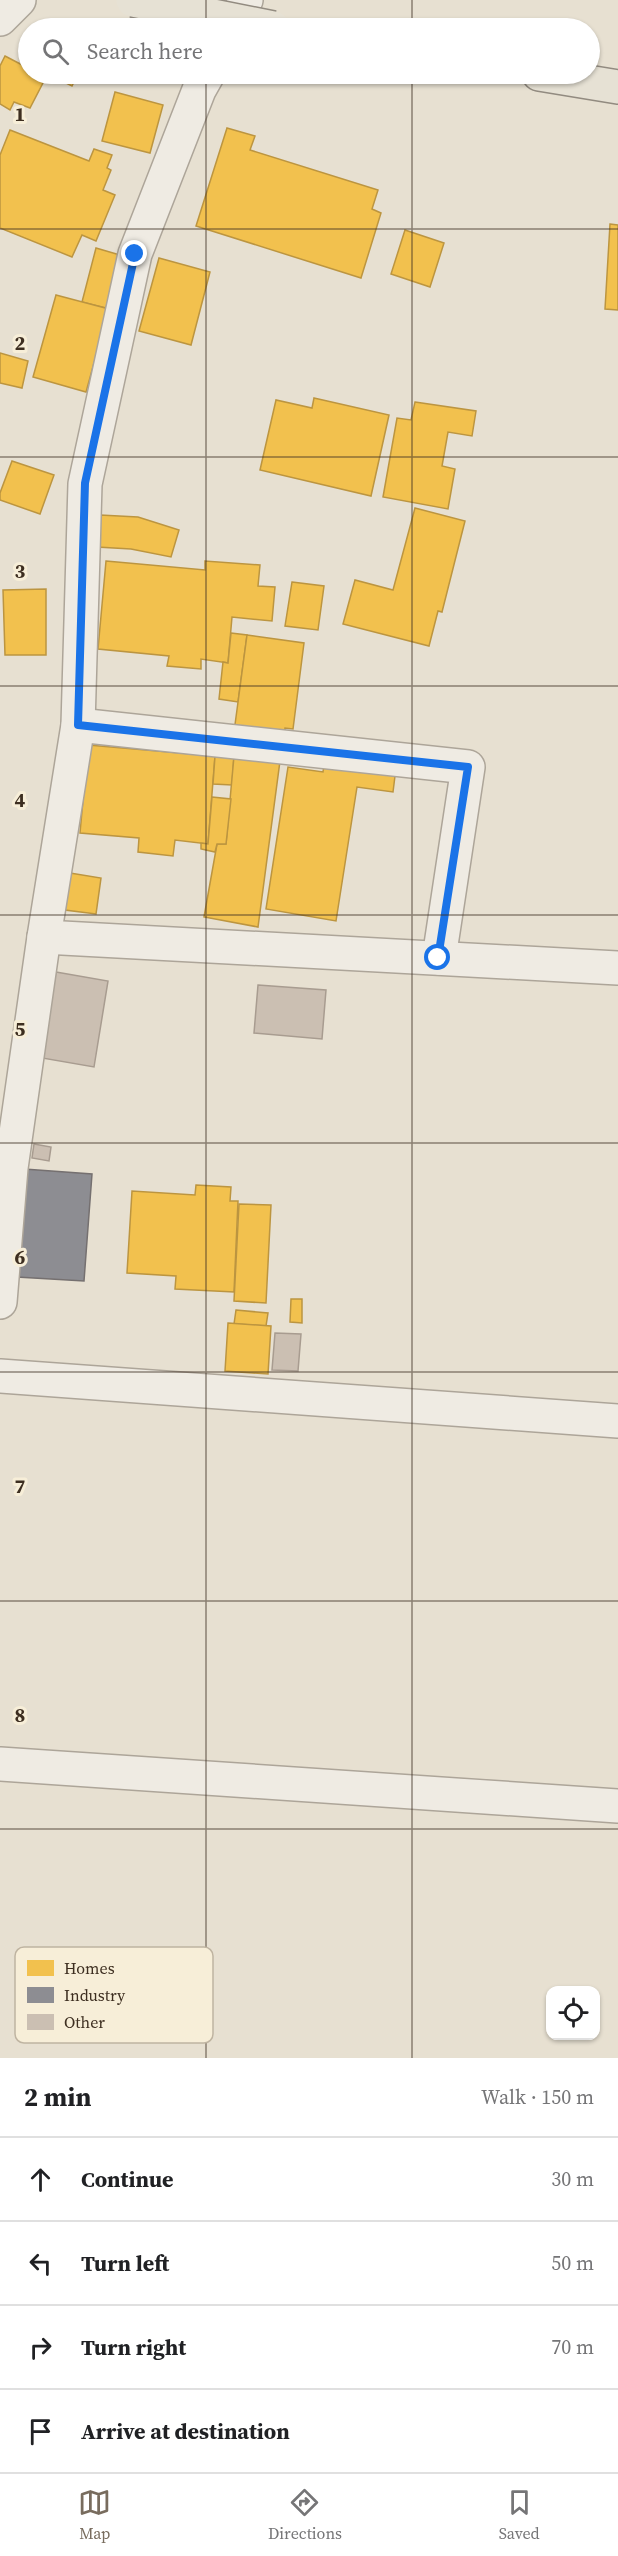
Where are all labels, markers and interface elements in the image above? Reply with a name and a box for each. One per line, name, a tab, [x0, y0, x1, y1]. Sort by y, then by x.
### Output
search box	[18, 18, 600, 84]
icon: search	[39, 35, 72, 68]
text: Search here	[87, 36, 203, 66]
text: 1	[15, 100, 25, 128]
route end	[121, 240, 147, 266]
text: 2	[15, 329, 26, 357]
text: 3	[15, 557, 26, 585]
text: 4	[15, 786, 26, 814]
route start	[424, 944, 450, 970]
text: 5	[15, 1015, 26, 1043]
text: 6	[15, 1243, 26, 1271]
text: 7	[15, 1472, 26, 1500]
text: 8	[15, 1701, 25, 1729]
legend	[15, 1947, 213, 2043]
text: Homes	[64, 1957, 115, 1979]
text: Industry	[64, 1984, 126, 2006]
map controls	[546, 1986, 600, 2040]
button: locate	[546, 1986, 600, 2040]
text: Other	[64, 2011, 105, 2033]
text: 2 min	[24, 2079, 91, 2115]
text: Walk · 150 m	[481, 2083, 594, 2111]
icon: ahead	[24, 2163, 57, 2196]
text: Continue	[81, 2164, 174, 2194]
text: 30 m	[551, 2165, 594, 2193]
icon: left	[24, 2247, 57, 2280]
text: Turn left	[81, 2248, 169, 2278]
text: 50 m	[551, 2249, 594, 2277]
icon: right	[24, 2331, 57, 2364]
text: Turn right	[81, 2332, 186, 2362]
text: 70 m	[551, 2333, 594, 2361]
icon: arrive	[24, 2415, 57, 2448]
text: Arrive at destination	[81, 2416, 290, 2446]
tab: Map	[78, 2486, 111, 2544]
tab: Directions	[268, 2486, 342, 2544]
tab: Saved	[499, 2486, 540, 2544]

